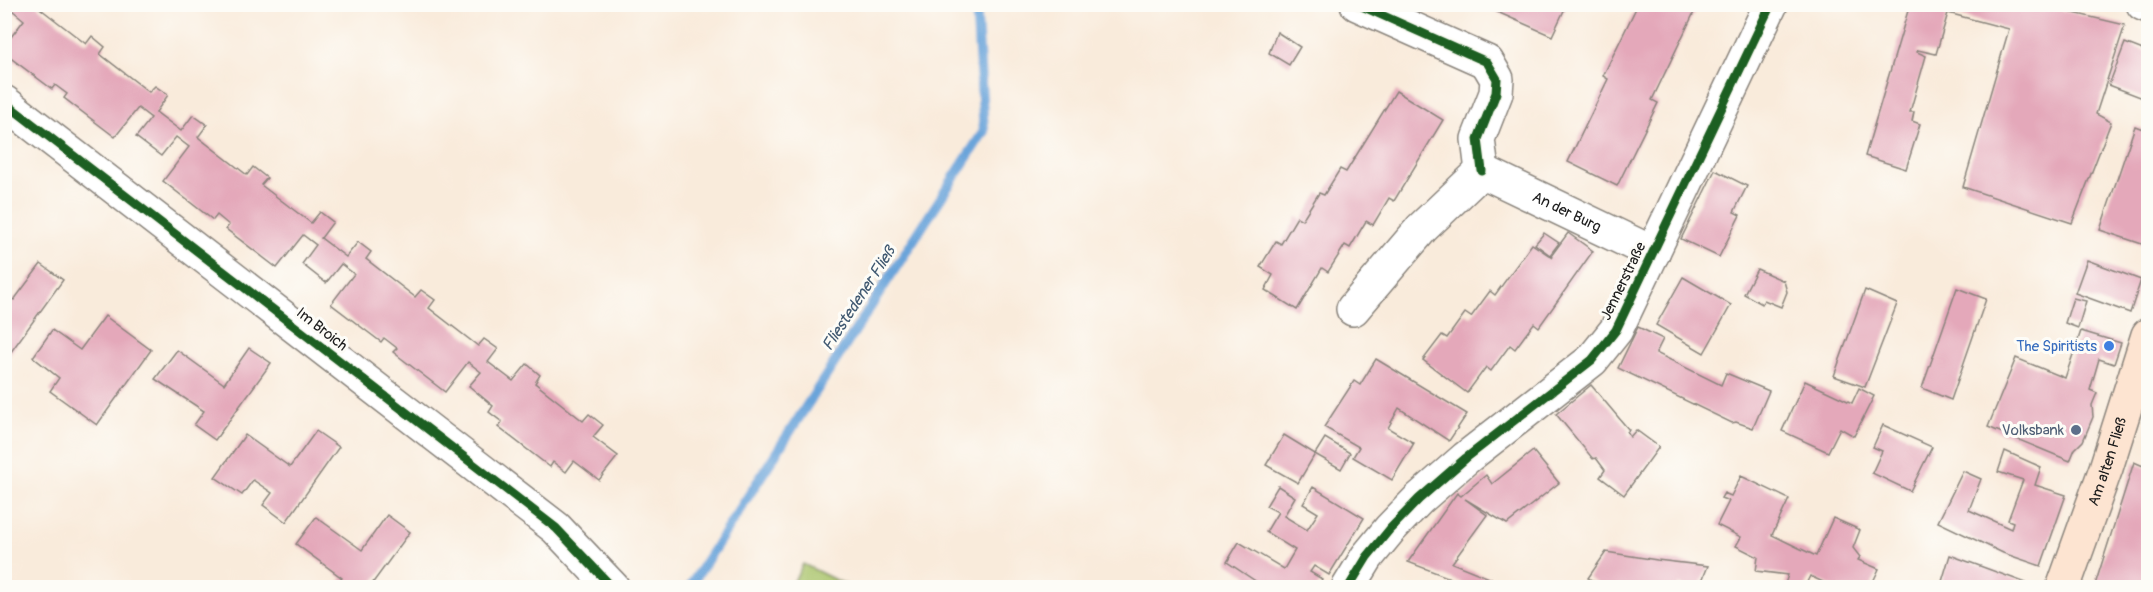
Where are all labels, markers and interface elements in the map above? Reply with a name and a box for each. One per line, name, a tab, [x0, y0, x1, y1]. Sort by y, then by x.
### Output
street label: An der Burg	[1529, 188, 1604, 237]
street label: Jennerstraße	[1596, 238, 1651, 323]
water label: Fliestedener Fließ	[818, 241, 901, 354]
street label: Im Broich	[292, 304, 351, 355]
place label: The Spiritists	[2016, 337, 2097, 356]
marker: The Spiritists	[2102, 339, 2116, 353]
street label: Am alten Fließ	[2084, 415, 2131, 509]
place label: Volksbank	[2002, 421, 2065, 440]
marker: Volksbank	[2069, 423, 2083, 437]

